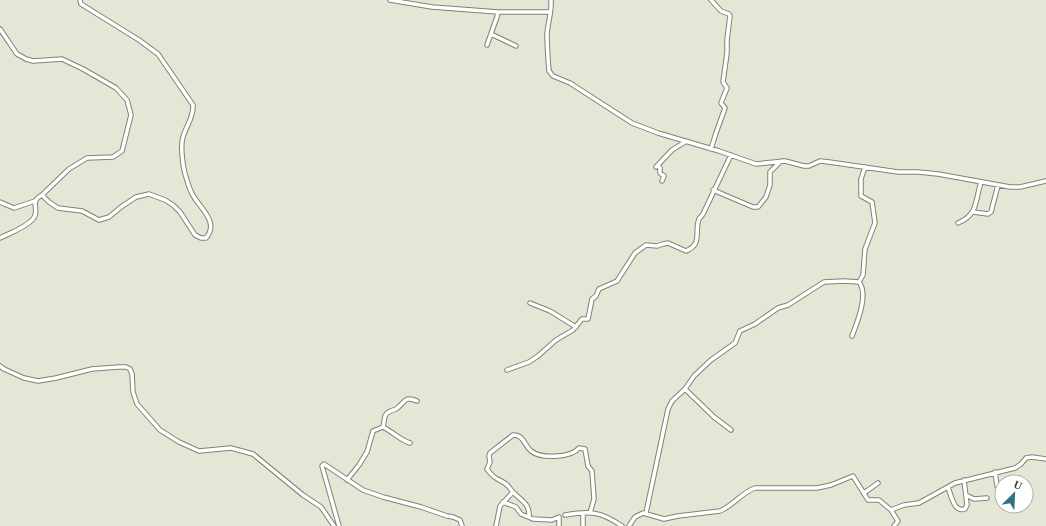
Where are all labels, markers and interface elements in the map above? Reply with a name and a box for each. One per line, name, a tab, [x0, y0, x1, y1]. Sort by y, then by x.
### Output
north arrow	[994, 474, 1034, 514]
text: U	[1012, 478, 1024, 492]

